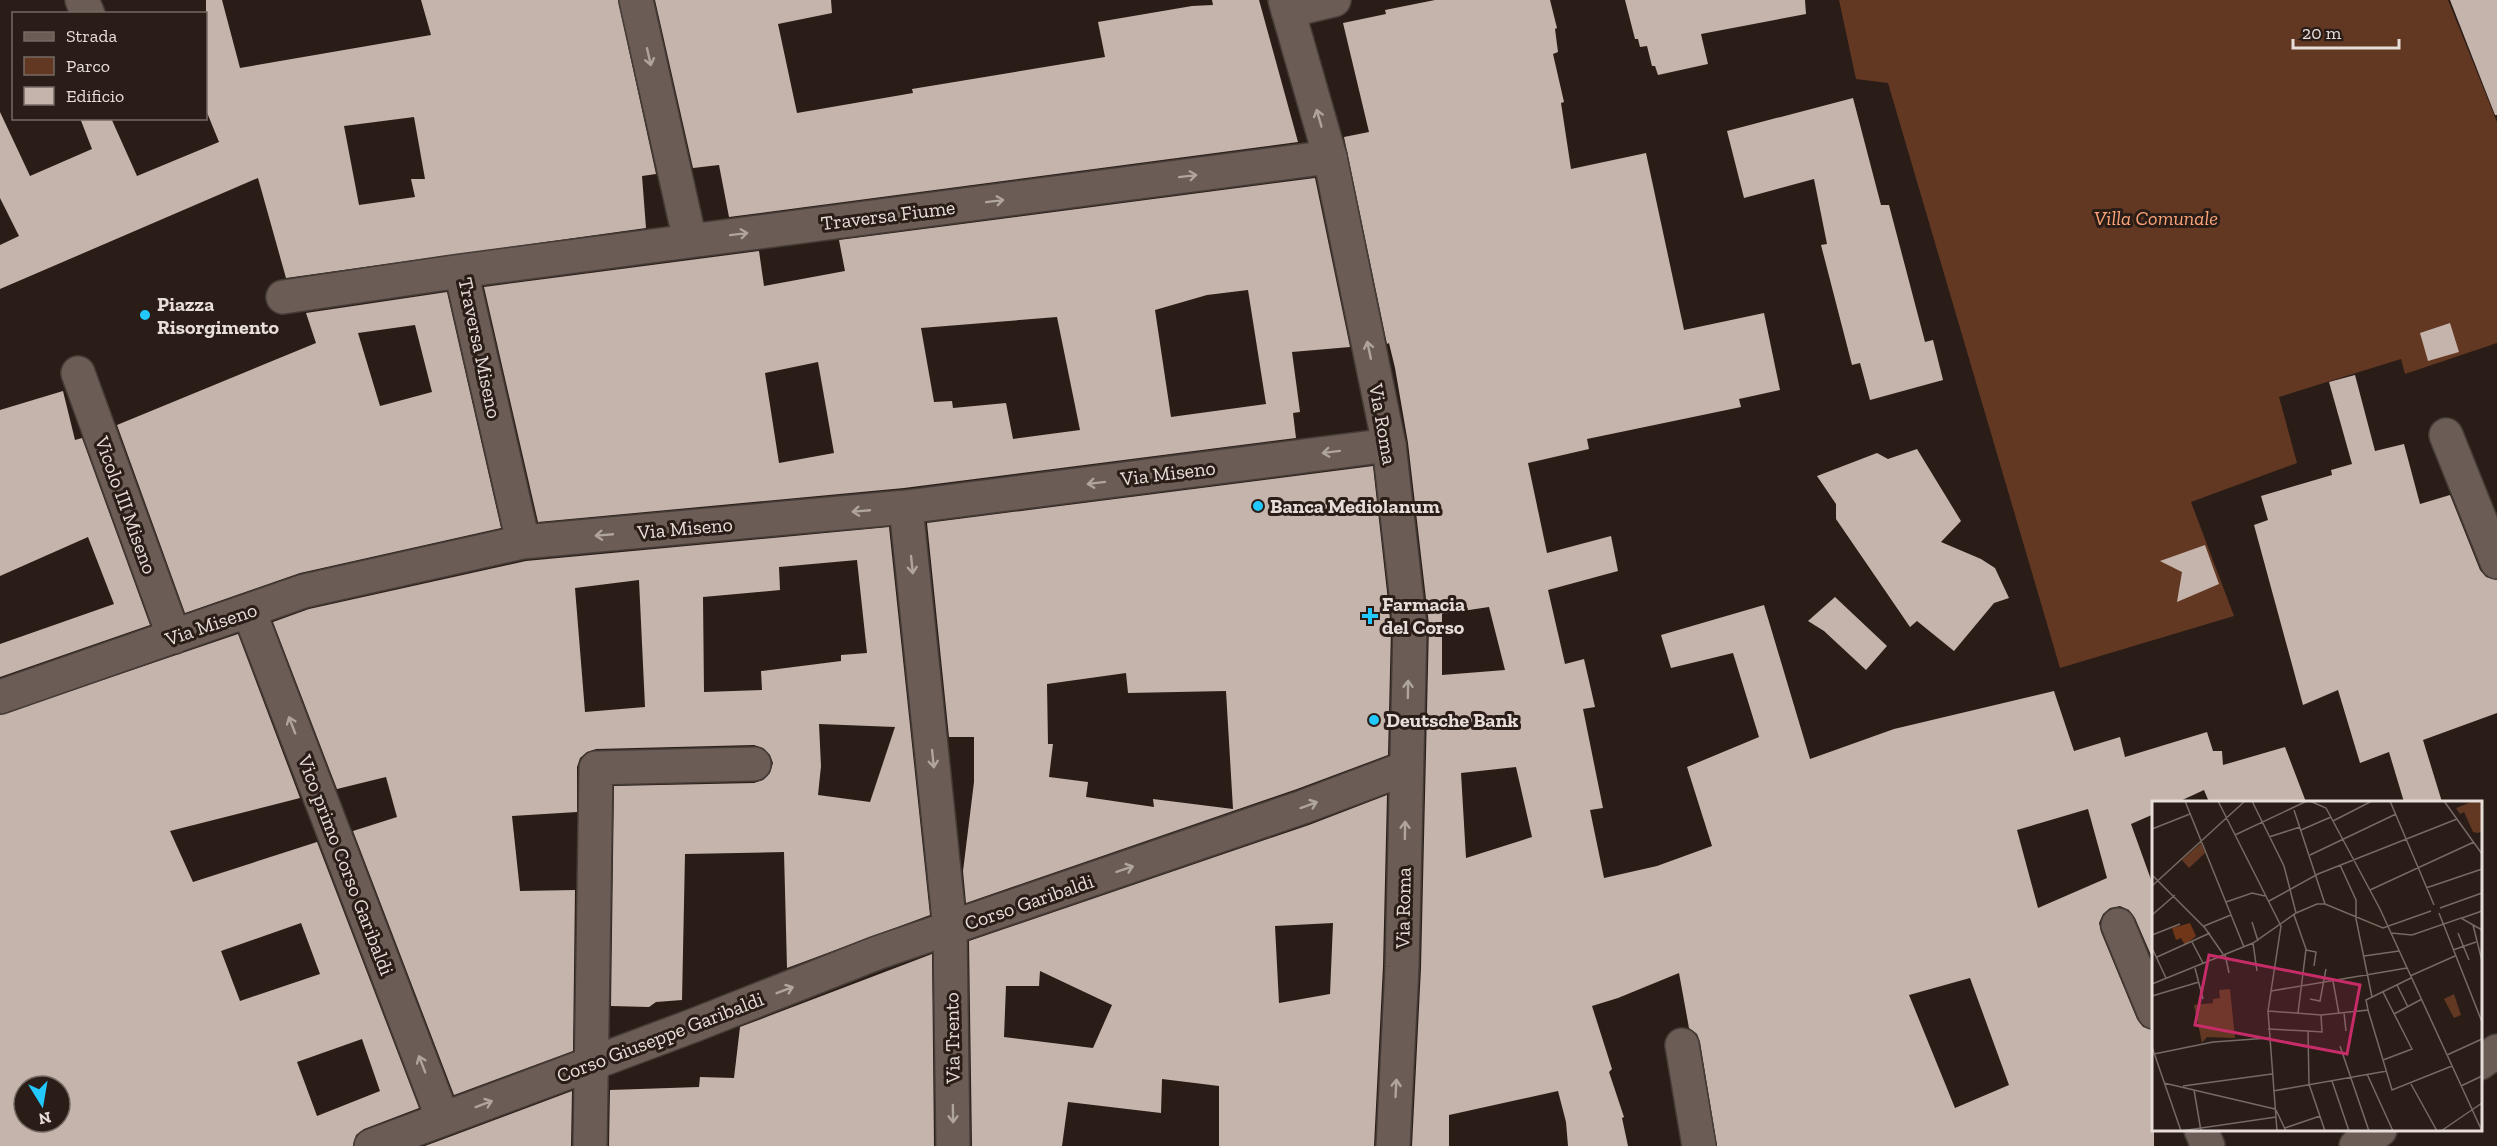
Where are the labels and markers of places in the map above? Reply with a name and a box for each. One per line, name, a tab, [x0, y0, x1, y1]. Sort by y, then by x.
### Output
place label: Piazza Risorgimento	[157, 292, 280, 339]
marker: Piazza Risorgimento	[138, 308, 152, 322]
place label: Banca Mediolanum	[1270, 494, 1440, 518]
marker: Banca Mediolanum	[1251, 499, 1265, 513]
place label: Farmacia del Corso	[1382, 592, 1465, 639]
marker: Farmacia del Corso	[1363, 609, 1377, 623]
place label: Deutsche Bank	[1386, 708, 1518, 732]
marker: Deutsche Bank	[1367, 713, 1381, 727]

